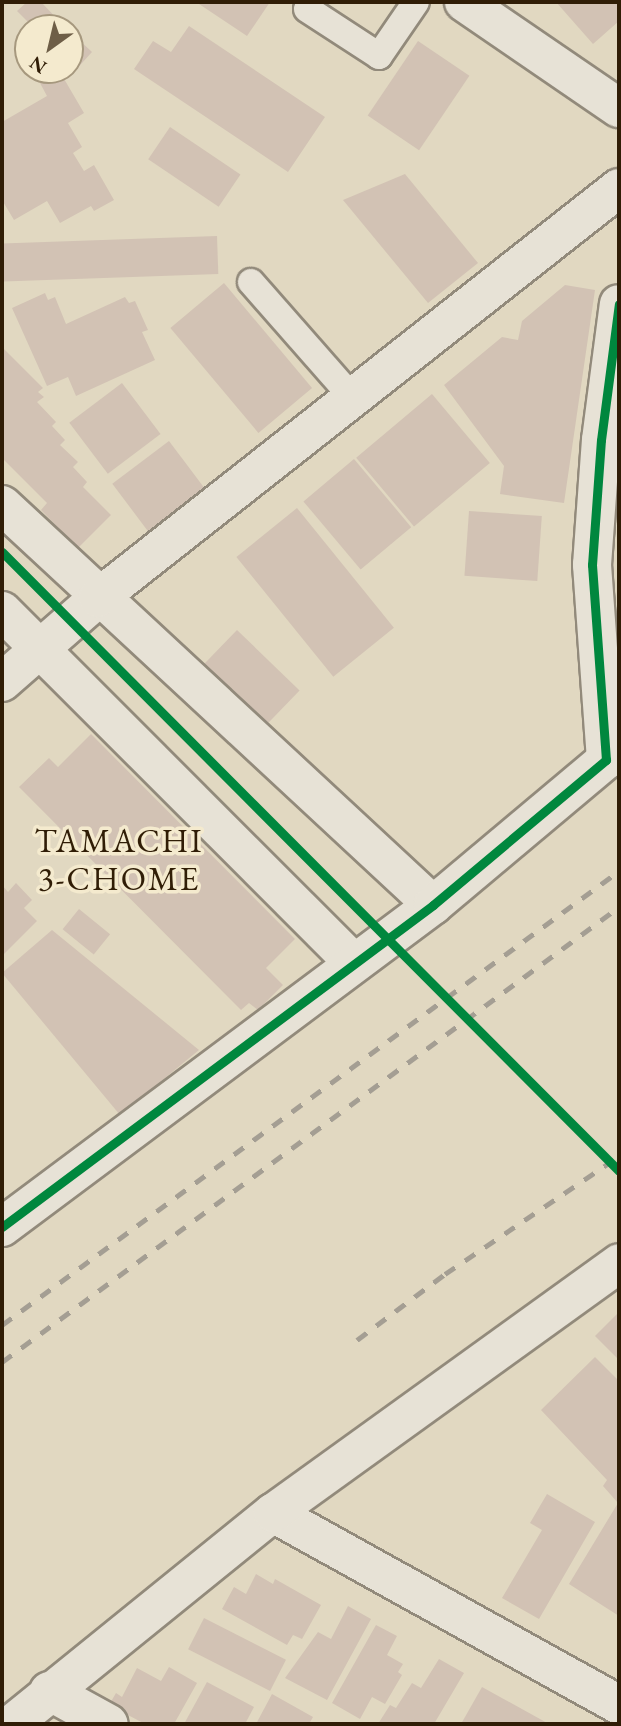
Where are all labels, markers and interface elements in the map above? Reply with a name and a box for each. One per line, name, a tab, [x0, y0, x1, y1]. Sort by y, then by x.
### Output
north arrow	[14, 14, 84, 84]
text: N	[25, 51, 51, 80]
district label: TAMACHI 3-CHOME	[35, 821, 203, 899]

